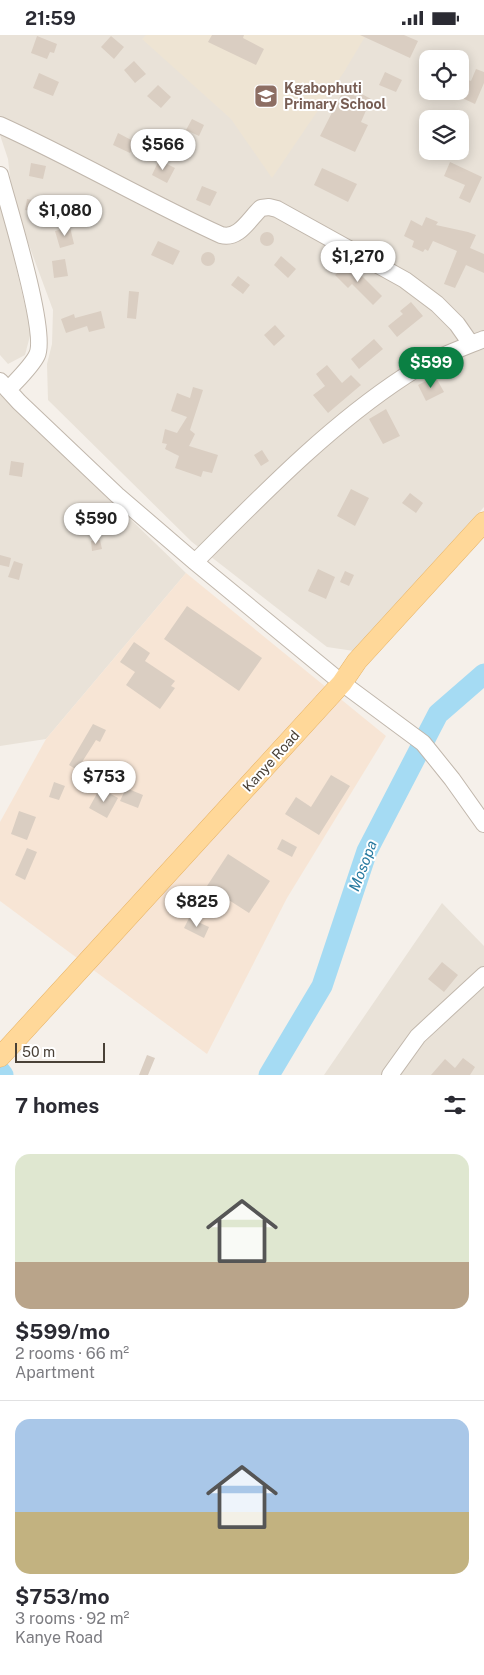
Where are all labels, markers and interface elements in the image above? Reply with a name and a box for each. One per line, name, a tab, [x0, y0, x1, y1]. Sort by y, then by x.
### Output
text: 21:59	[25, 7, 76, 29]
map controls	[419, 50, 469, 160]
button: locate	[419, 50, 469, 100]
place label: Kgabophuti Primary School	[284, 80, 387, 112]
school or university icon: Kgabophuti Primary School	[253, 83, 279, 109]
button: layers	[419, 110, 469, 160]
pin: $566	[133, 129, 193, 171]
text: $566	[142, 135, 184, 154]
pin: $1,080	[24, 195, 106, 237]
text: $1,080	[38, 201, 92, 220]
pin: $1,270	[317, 241, 399, 283]
text: $1,270	[332, 247, 384, 266]
pin: $599	[401, 347, 461, 389]
text: $599	[410, 353, 452, 372]
pin: $590	[66, 503, 126, 545]
text: $590	[75, 509, 117, 528]
street label: Kanye Road	[239, 727, 303, 795]
pin: $753	[74, 761, 134, 803]
text: $753	[83, 767, 125, 786]
water label: Mosopa	[345, 838, 380, 894]
pin: $825	[167, 885, 227, 928]
text: $825	[176, 892, 218, 911]
scale bar	[15, 1040, 105, 1063]
text: 50 m	[22, 1044, 55, 1060]
icon: filters	[441, 1091, 469, 1119]
text: 7 homes	[15, 1093, 99, 1118]
icon: home	[197, 1186, 287, 1276]
text: $599/mo	[15, 1319, 110, 1344]
text: 2 rooms · 66 m²	[15, 1344, 129, 1363]
text: Apartment	[15, 1363, 95, 1382]
icon: home	[197, 1452, 287, 1542]
text: $753/mo	[15, 1584, 109, 1609]
text: 3 rooms · 92 m²	[15, 1609, 129, 1628]
text: Kanye Road	[15, 1628, 103, 1647]

